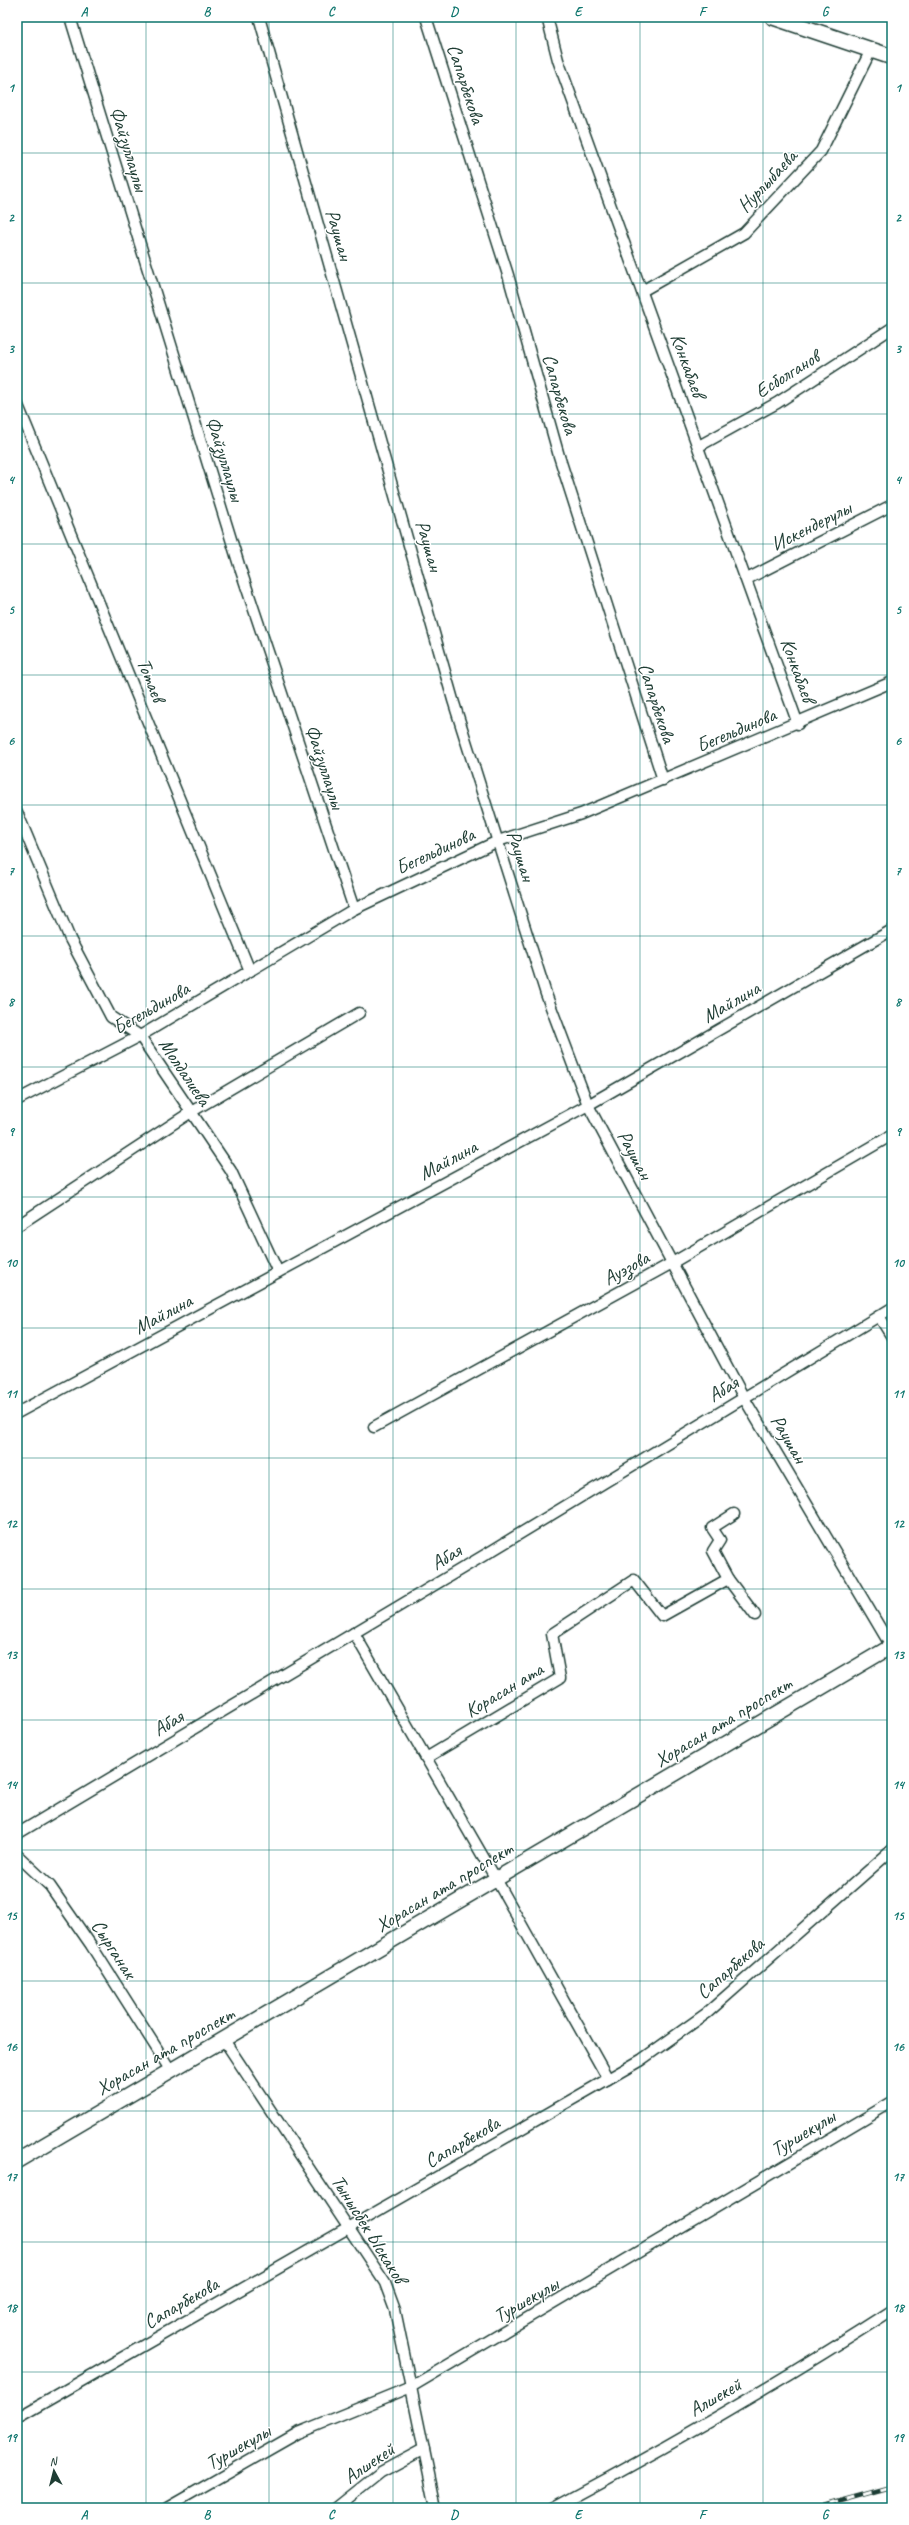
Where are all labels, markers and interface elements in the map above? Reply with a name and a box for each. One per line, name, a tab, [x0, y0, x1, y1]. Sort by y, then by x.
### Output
text: A	[81, 4, 89, 20]
text: B	[204, 4, 212, 20]
text: C	[328, 4, 336, 20]
text: D	[450, 4, 459, 20]
text: E	[575, 4, 584, 20]
text: F	[699, 4, 708, 20]
text: G	[822, 4, 830, 20]
street label: Сапарбекова	[441, 41, 491, 129]
text: 1	[8, 80, 16, 96]
text: 1	[895, 80, 903, 96]
street label: Файзуллаулы	[103, 104, 154, 196]
street label: Нурлыбаева	[732, 143, 804, 218]
street label: Раушан	[320, 207, 359, 265]
text: 2	[8, 210, 15, 226]
text: 2	[895, 210, 902, 226]
street label: Конкабаев	[665, 330, 713, 405]
text: 3	[8, 341, 15, 357]
text: 3	[895, 341, 902, 357]
street label: Есболганов	[750, 342, 827, 404]
street label: Сапарбекова	[537, 351, 584, 439]
street label: Файзуллаулы	[199, 414, 250, 506]
text: 4	[8, 472, 16, 488]
text: 4	[895, 472, 903, 488]
street label: Искендерулы	[767, 495, 857, 557]
street label: Раушан	[410, 518, 449, 576]
text: 5	[8, 602, 15, 618]
text: 5	[895, 602, 902, 618]
street label: Конкабаев	[775, 635, 823, 710]
street label: Тотаев	[131, 655, 172, 708]
street label: Сапарбекова	[632, 660, 682, 748]
street label: Бегельдинова	[692, 701, 781, 758]
street label: Файзуллаулы	[299, 722, 351, 814]
text: 6	[8, 733, 15, 749]
text: 6	[895, 733, 902, 749]
street label: Бегельдинова	[392, 821, 480, 880]
street label: Раушан	[501, 827, 542, 886]
text: 7	[8, 863, 15, 879]
text: 7	[895, 863, 902, 879]
street label: Бегельдинова	[108, 975, 195, 1040]
street label: Майлина	[698, 975, 766, 1028]
text: 8	[8, 994, 16, 1010]
text: 8	[895, 994, 903, 1010]
street label: Молдалиева	[153, 1033, 218, 1112]
text: 9	[8, 1124, 15, 1140]
text: 9	[895, 1124, 902, 1140]
street label: Раушан	[612, 1126, 659, 1186]
street label: Майлина	[414, 1133, 483, 1186]
street label: Ауэзова	[598, 1244, 656, 1292]
text: 10	[5, 1255, 18, 1271]
text: 10	[892, 1255, 905, 1271]
street label: Майлина	[129, 1287, 198, 1340]
street label: Абая	[703, 1369, 744, 1408]
text: 11	[5, 1386, 19, 1402]
text: 11	[892, 1386, 906, 1402]
street label: Раушан	[765, 1410, 814, 1469]
text: 12	[5, 1516, 18, 1532]
text: 12	[892, 1516, 905, 1532]
street label: Абая	[426, 1537, 467, 1576]
text: 13	[5, 1647, 18, 1663]
text: 13	[892, 1647, 905, 1663]
street label: Корасан ата	[460, 1656, 549, 1723]
street label: Хорасан ата проспект	[650, 1670, 798, 1773]
street label: Абая	[148, 1703, 189, 1742]
text: 14	[5, 1777, 19, 1793]
text: 14	[892, 1777, 906, 1793]
street label: Хорасан ата проспект	[371, 1835, 519, 1938]
text: 15	[5, 1908, 18, 1924]
text: 15	[892, 1908, 905, 1924]
street label: Сырганак	[86, 1915, 143, 1985]
street label: Сапарбекова	[691, 1930, 771, 2004]
street label: Хорасан ата проспект	[91, 2000, 240, 2101]
text: 16	[5, 2039, 18, 2055]
text: 16	[892, 2039, 905, 2055]
street label: Туршекулы	[766, 2103, 841, 2162]
street label: Сапарбекова	[420, 2110, 506, 2173]
text: 17	[5, 2169, 18, 2185]
text: 17	[892, 2169, 905, 2185]
street label: Тынысбек Ыскаков	[326, 2170, 415, 2292]
street label: Сапарбекова	[139, 2271, 225, 2334]
street label: Туршекулы	[489, 2271, 564, 2329]
text: 18	[5, 2300, 19, 2316]
text: 18	[892, 2300, 906, 2316]
street label: Алшекей	[684, 2371, 747, 2422]
street label: Туршекулы	[201, 2418, 276, 2476]
text: 19	[5, 2430, 18, 2446]
text: 19	[892, 2430, 905, 2446]
street label: Алшекей	[339, 2436, 401, 2489]
north arrow	[34, 2451, 74, 2491]
text: N	[49, 2453, 59, 2468]
text: A	[81, 2507, 89, 2523]
text: B	[204, 2507, 212, 2523]
text: C	[328, 2507, 336, 2523]
text: D	[450, 2507, 459, 2523]
text: E	[575, 2507, 584, 2523]
text: F	[699, 2507, 708, 2523]
text: G	[822, 2507, 830, 2523]

